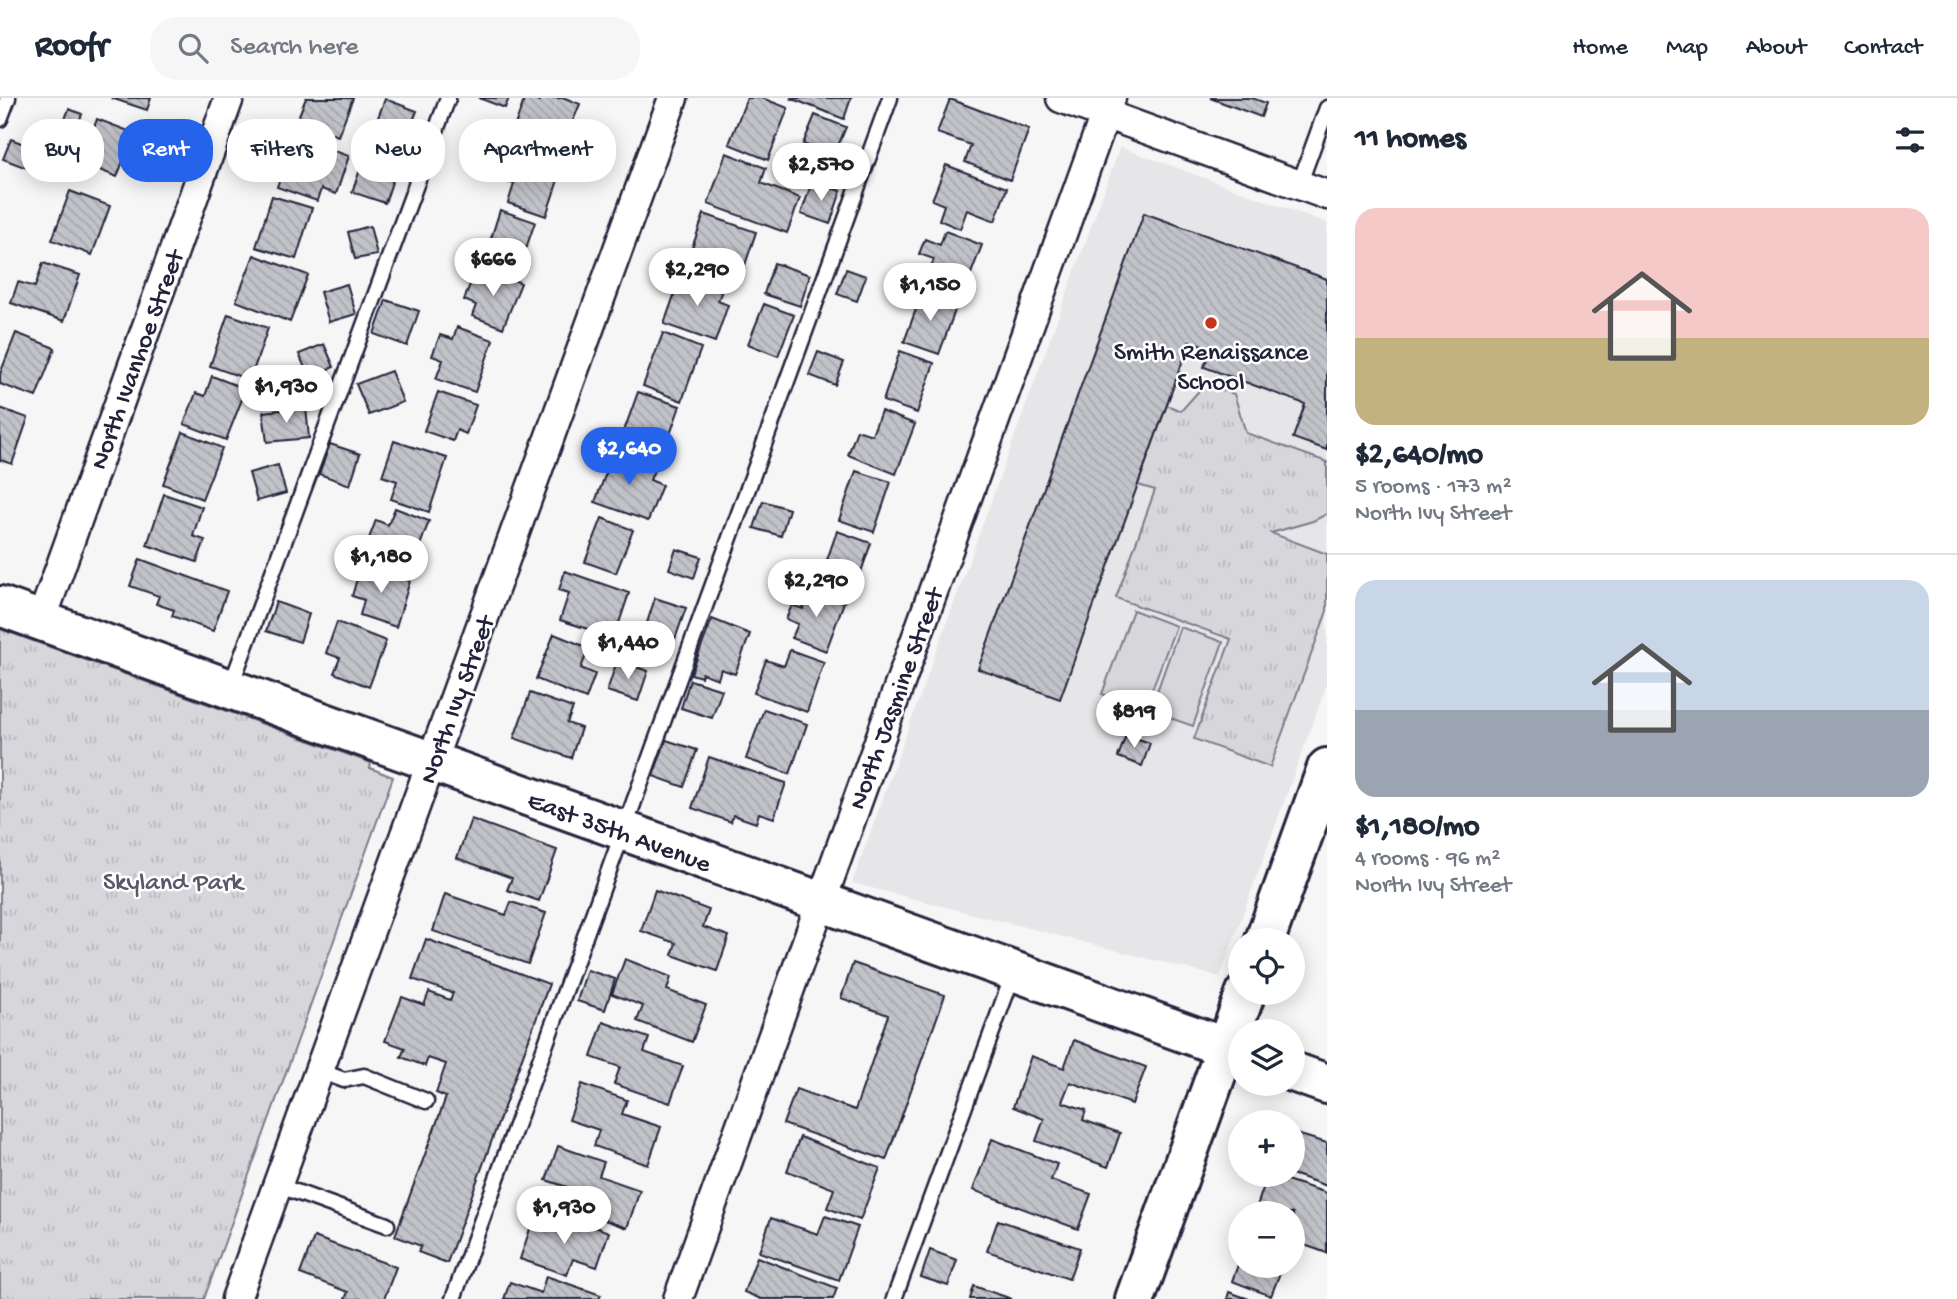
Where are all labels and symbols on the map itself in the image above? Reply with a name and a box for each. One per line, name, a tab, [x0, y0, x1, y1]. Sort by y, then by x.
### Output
pin: $2,570	[764, 144, 878, 203]
pin: $666	[452, 238, 534, 298]
street label: North Ivanhoe Street	[85, 244, 194, 475]
pin: $2,290	[640, 248, 754, 308]
pin: $1,150	[873, 264, 987, 323]
marker: Smith Renaissance School	[1203, 315, 1219, 331]
place label: Smith Renaissance School	[1114, 339, 1309, 400]
pin: $1,930	[229, 366, 343, 425]
pin: $2,640	[572, 428, 686, 487]
pin: $1,180	[324, 536, 438, 595]
pin: $2,290	[759, 560, 873, 619]
street label: North Jasmine Street	[844, 582, 954, 815]
street label: North Ivy Street	[414, 610, 505, 789]
pin: $1,440	[571, 622, 685, 681]
pin: $819	[1093, 690, 1175, 750]
street label: East 35th Avenue	[522, 787, 715, 882]
park label: Skyland Park	[103, 869, 245, 900]
pin: $1,930	[507, 1186, 621, 1246]

